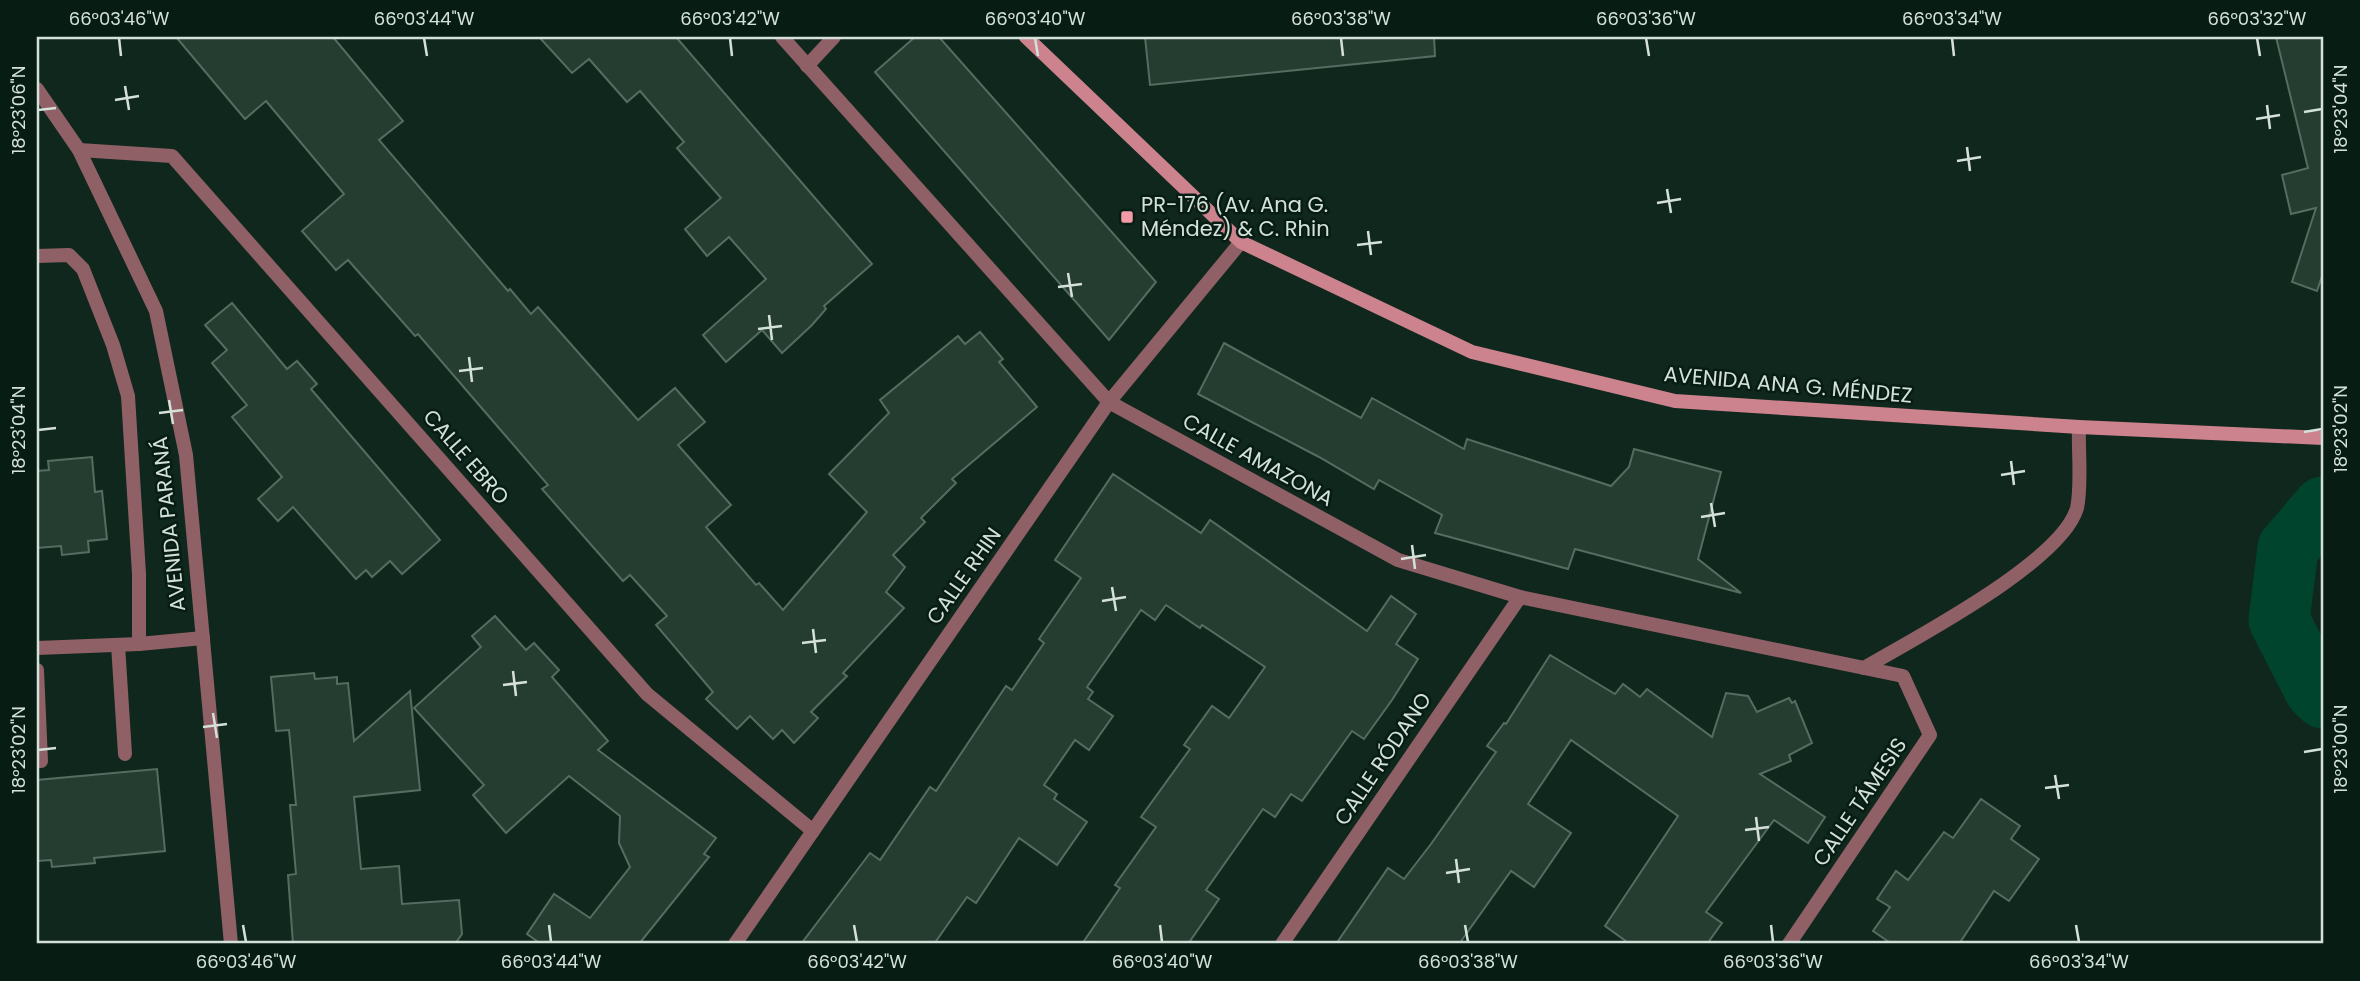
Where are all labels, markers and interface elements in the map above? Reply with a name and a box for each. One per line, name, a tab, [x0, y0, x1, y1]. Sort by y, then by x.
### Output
text: 66°03'46"W	[69, 6, 170, 31]
text: 66°03'44"W	[374, 6, 475, 31]
text: 66°03'42"W	[680, 6, 780, 31]
text: 66°03'40"W	[985, 6, 1086, 31]
text: 66°03'38"W	[1291, 6, 1391, 31]
text: 66°03'36"W	[1596, 6, 1696, 31]
text: 66°03'34"W	[1902, 6, 2002, 31]
text: 66°03'32"W	[2208, 6, 2307, 31]
text: 18°23'04"N	[2328, 65, 2353, 153]
text: 18°23'06"N	[6, 66, 31, 154]
place label: PR-176 (Av. Ana G. Méndez) & C. Rhin	[1141, 190, 1330, 243]
marker: PR-176 (Av. Ana G. Méndez) & C. Rhin	[1119, 209, 1135, 225]
street label: AVENIDA ANA G. MÉNDEZ	[1663, 359, 1913, 410]
text: 18°23'02"N	[2328, 385, 2353, 473]
text: 18°23'04"N	[6, 386, 31, 474]
street label: CALLE EBRO	[417, 403, 516, 511]
street label: CALLE AMAZONA	[1178, 406, 1339, 513]
street label: AVENIDA PARANÁ	[145, 435, 192, 613]
street label: CALLE RHIN	[920, 521, 1008, 630]
street label: CALLE RÓDANO	[1327, 687, 1438, 831]
text: 18°23'00"N	[2328, 705, 2353, 793]
text: 18°23'02"N	[6, 706, 31, 794]
street label: CALLE TÁMESIS	[1806, 732, 1913, 872]
text: 66°03'46"W	[196, 949, 297, 974]
text: 66°03'44"W	[501, 949, 602, 974]
text: 66°03'42"W	[807, 949, 907, 974]
text: 66°03'40"W	[1112, 949, 1213, 974]
text: 66°03'38"W	[1418, 949, 1518, 974]
text: 66°03'36"W	[1723, 949, 1823, 974]
text: 66°03'34"W	[2029, 949, 2129, 974]

